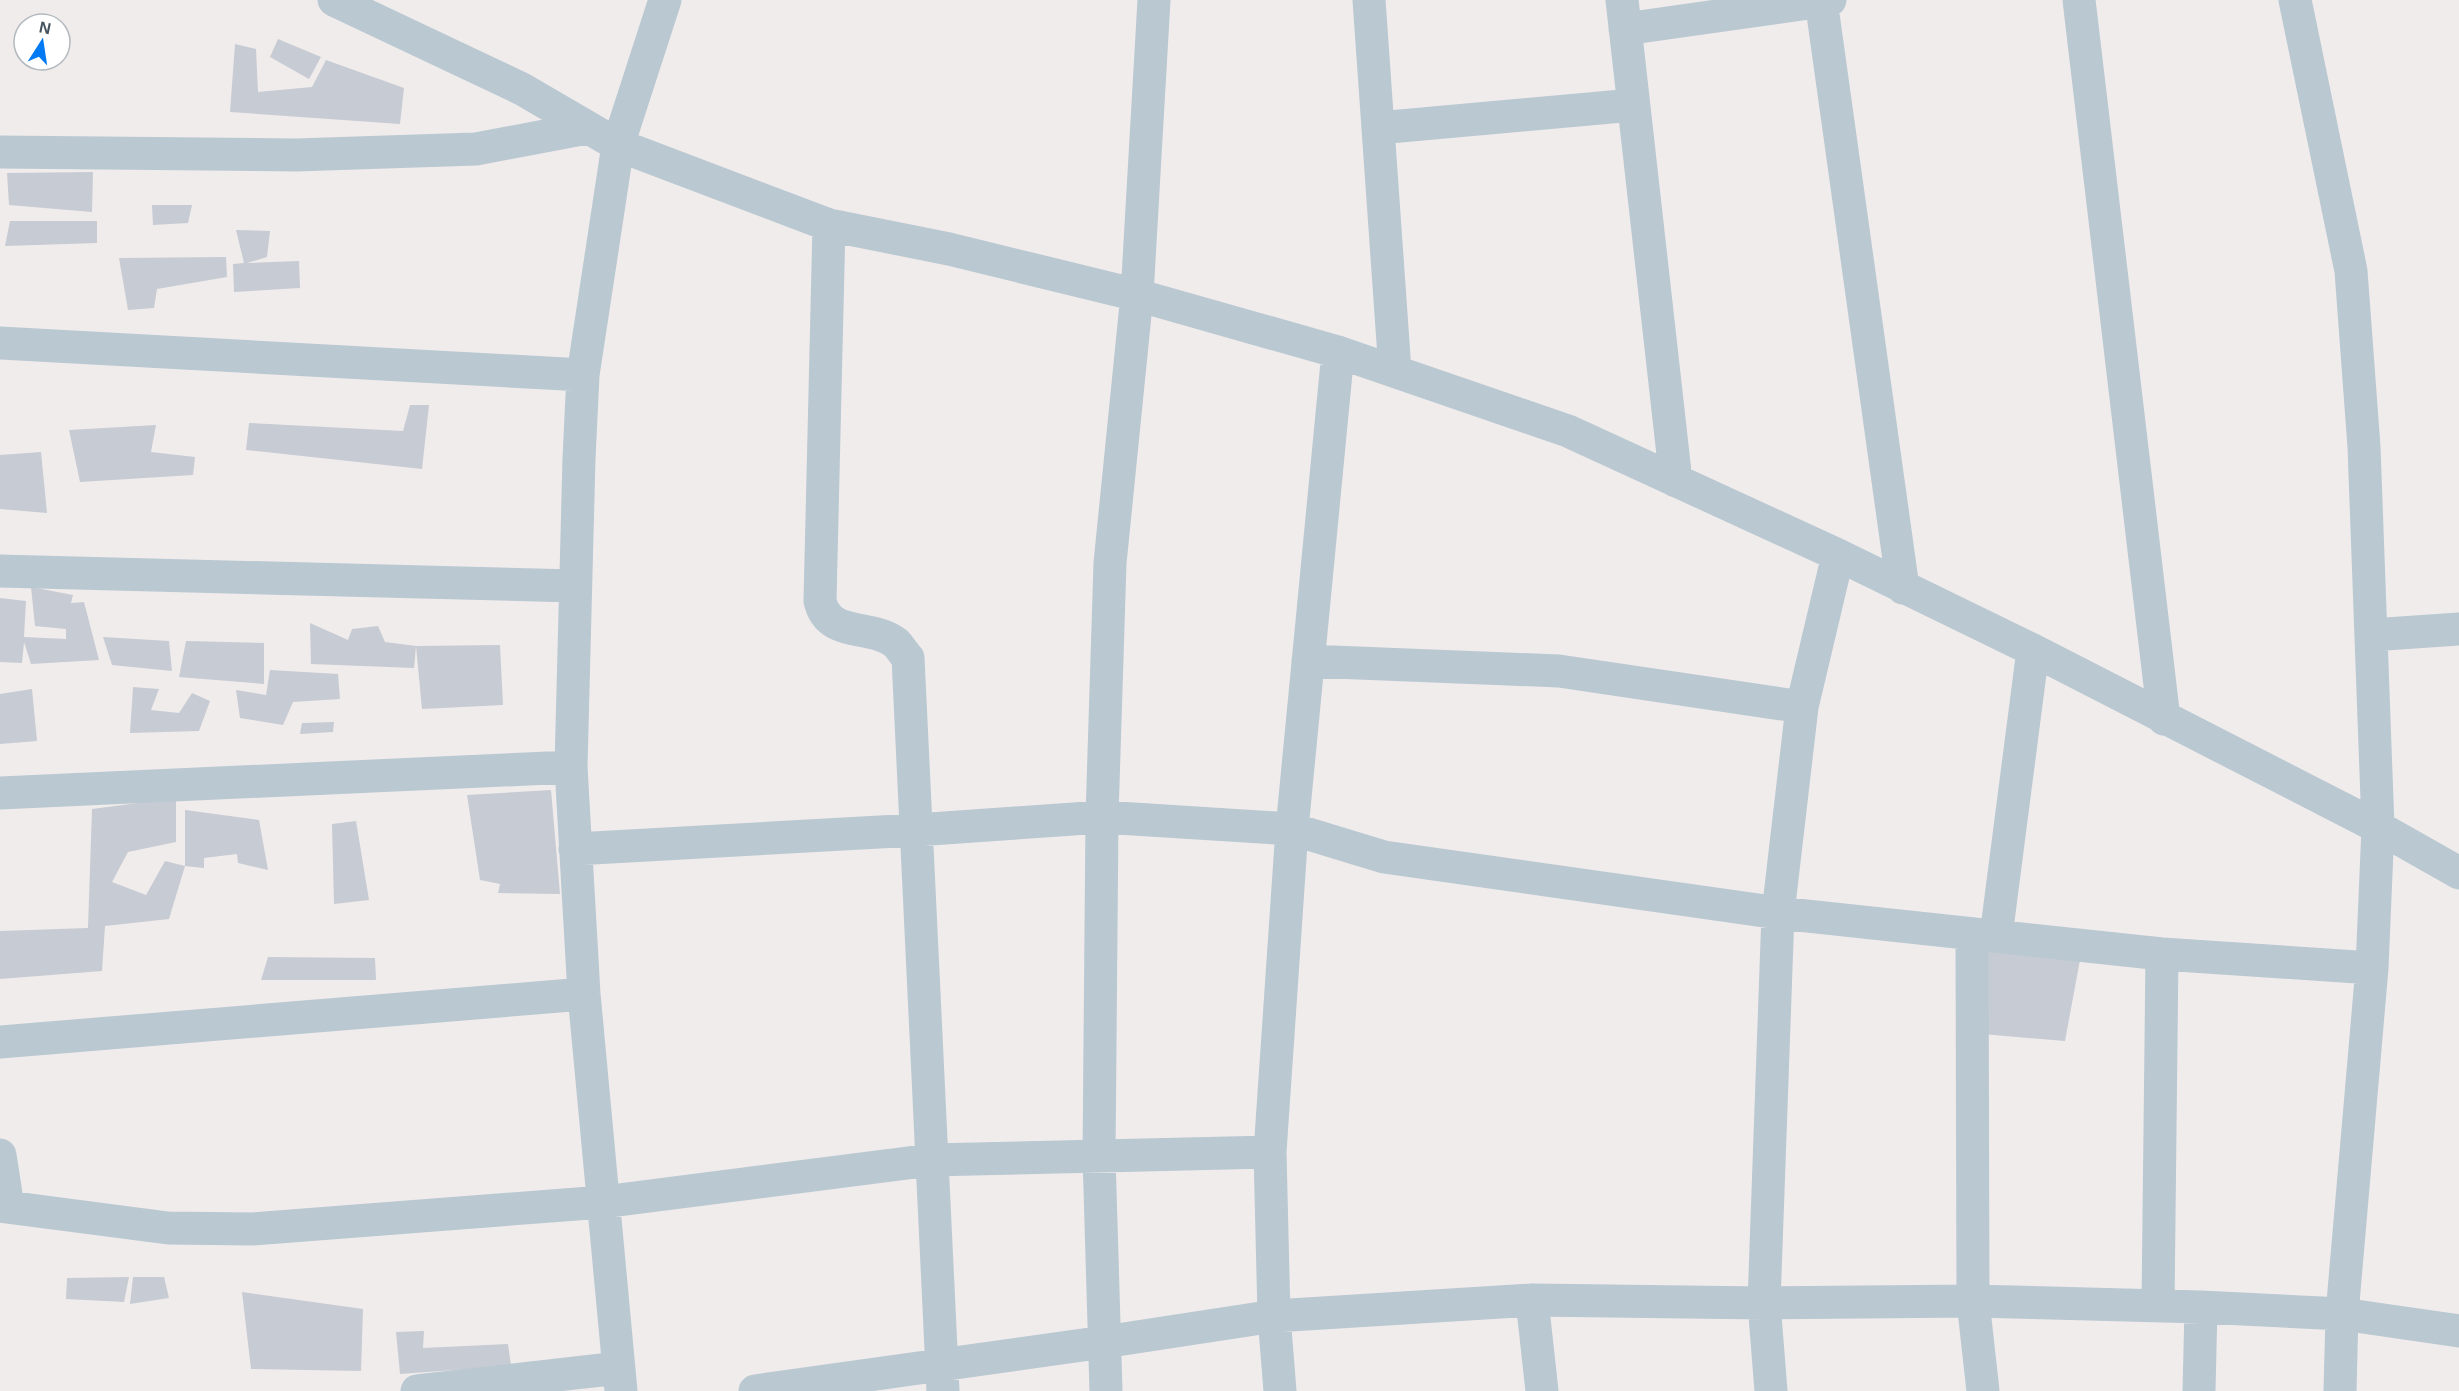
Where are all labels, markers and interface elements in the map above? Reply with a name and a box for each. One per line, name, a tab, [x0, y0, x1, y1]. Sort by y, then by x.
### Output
north arrow	[12, 12, 72, 72]
text: N	[38, 18, 52, 37]

